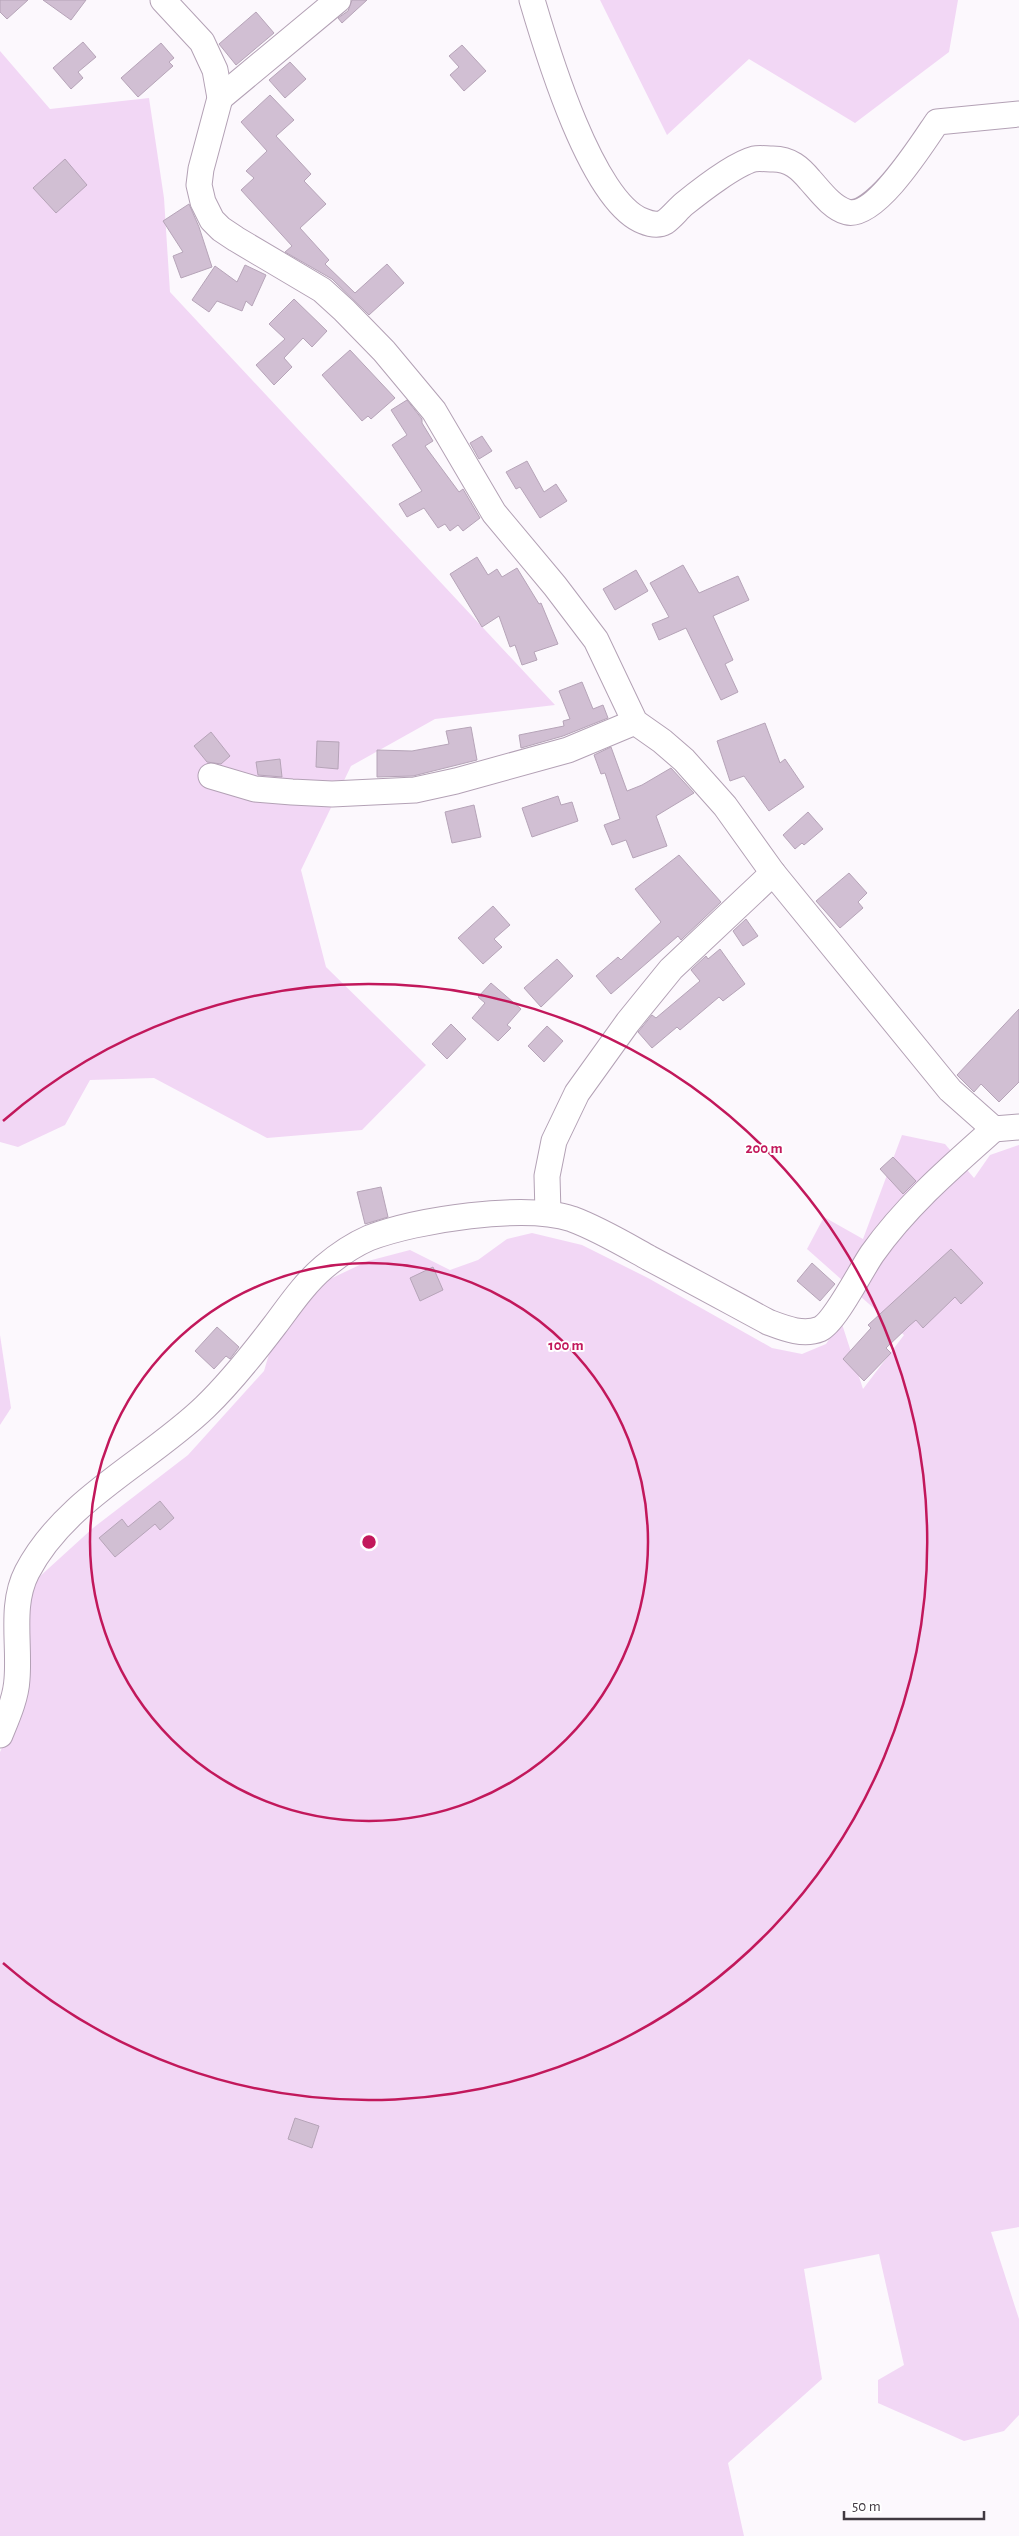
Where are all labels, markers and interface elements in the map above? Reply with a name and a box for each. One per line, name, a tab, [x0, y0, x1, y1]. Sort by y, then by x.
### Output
text: 200 m	[745, 1141, 783, 1156]
text: 100 m	[548, 1338, 584, 1353]
centre of rings	[360, 1533, 378, 1551]
scale bar	[844, 2488, 984, 2520]
text: 50 m	[852, 2499, 881, 2514]

